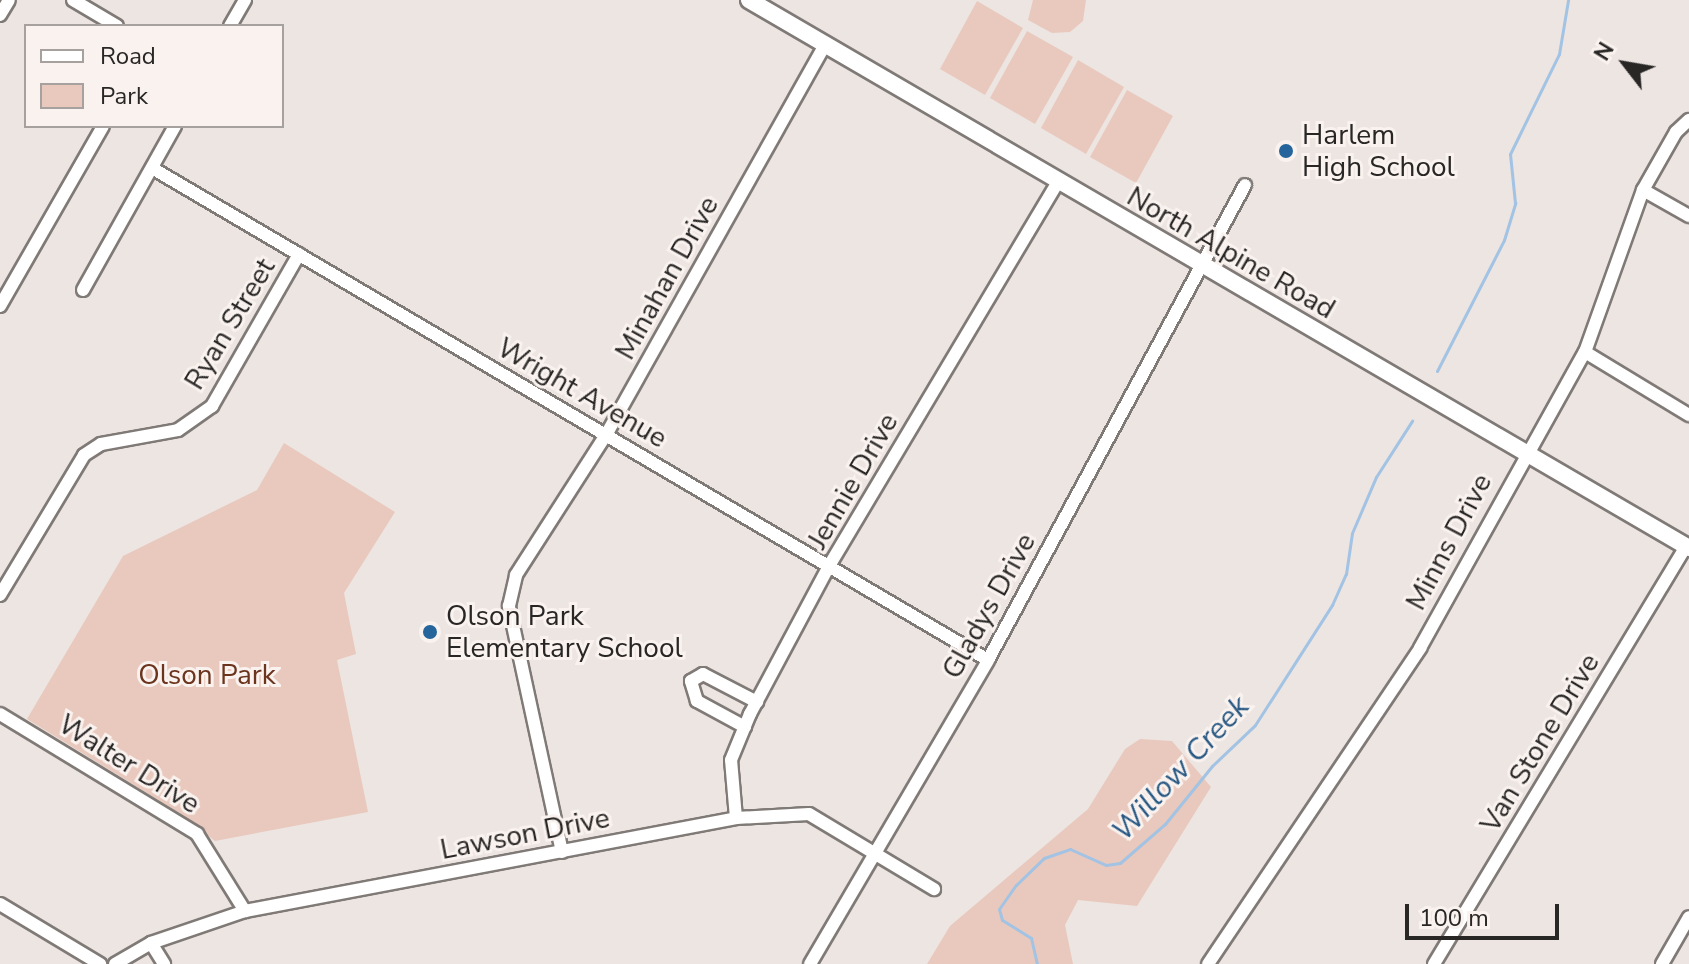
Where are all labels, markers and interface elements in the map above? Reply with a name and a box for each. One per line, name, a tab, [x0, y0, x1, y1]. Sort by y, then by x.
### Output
legend	[24, 24, 284, 128]
north arrow	[1585, 24, 1665, 104]
text: N	[1587, 37, 1622, 66]
text: Road	[100, 40, 156, 72]
text: Park	[100, 80, 148, 112]
place label: Harlem High School	[1302, 118, 1455, 184]
marker: Harlem High School	[1277, 142, 1295, 160]
street label: North Alpine Road	[1121, 180, 1341, 326]
street label: Minahan Drive	[608, 191, 726, 365]
street label: Ryan Street	[178, 252, 282, 396]
street label: Wright Avenue	[491, 331, 673, 455]
street label: Jennie Drive	[801, 407, 905, 555]
street label: Minns Drive	[1399, 468, 1499, 616]
street label: Gladys Drive	[935, 527, 1043, 685]
place label: Olson Park Elementary School	[446, 599, 683, 665]
marker: Olson Park Elementary School	[421, 623, 439, 641]
street label: Van Stone Drive	[1473, 648, 1607, 838]
park label: Olson Park	[138, 658, 276, 692]
water label: Willow Creek	[1105, 689, 1257, 849]
street label: Walter Drive	[52, 707, 206, 821]
street label: Lawson Drive	[438, 801, 612, 867]
scale bar	[1409, 888, 1563, 938]
text: 100 m	[1419, 902, 1489, 934]

